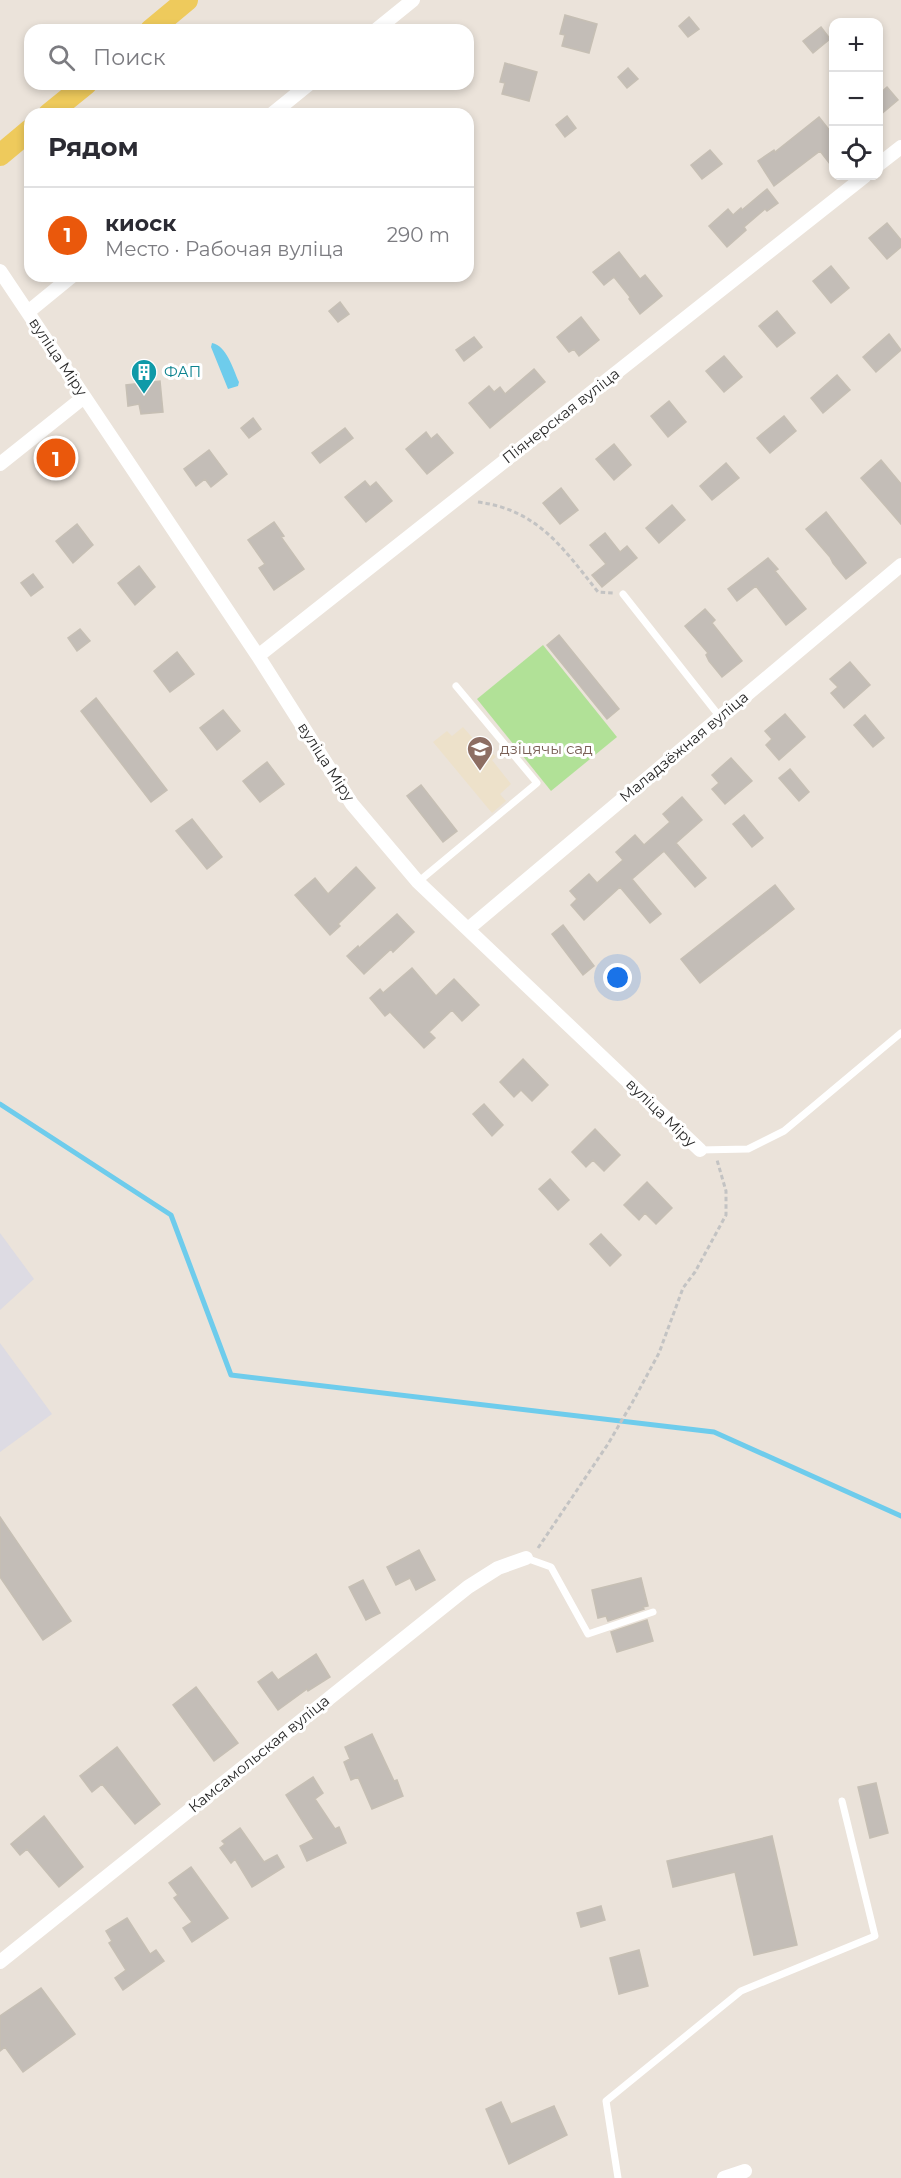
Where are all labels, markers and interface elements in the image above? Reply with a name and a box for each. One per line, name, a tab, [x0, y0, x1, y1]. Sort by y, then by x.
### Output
map controls	[829, 18, 883, 180]
button: +	[829, 18, 883, 72]
search box	[24, 24, 474, 90]
icon: search	[45, 41, 78, 74]
text: Поиск	[93, 44, 165, 71]
button: −	[829, 72, 883, 126]
button: locate	[829, 126, 883, 180]
text: Рядом	[48, 131, 139, 163]
text: киоск	[105, 210, 176, 237]
text: 1	[64, 223, 71, 247]
text: 290 m	[387, 223, 450, 247]
text: Место · Рабочая вуліца	[105, 237, 344, 261]
street label: вуліца Міру	[25, 314, 92, 400]
building icon: ФАП	[129, 357, 159, 395]
place label: ФАП	[164, 362, 201, 381]
street label: Піянерская вуліца	[498, 364, 623, 467]
pin: 1	[36, 436, 76, 480]
street label: Маладзёжная вуліца	[615, 687, 752, 806]
street label: вуліца Міру	[294, 719, 359, 805]
school or university icon: дзіцячы сад	[465, 734, 495, 772]
place label: дзіцячы сад	[500, 739, 593, 758]
your location	[603, 963, 632, 992]
street label: вуліца Міру	[622, 1074, 701, 1151]
street label: Камсамольская вуліца	[184, 1691, 333, 1816]

